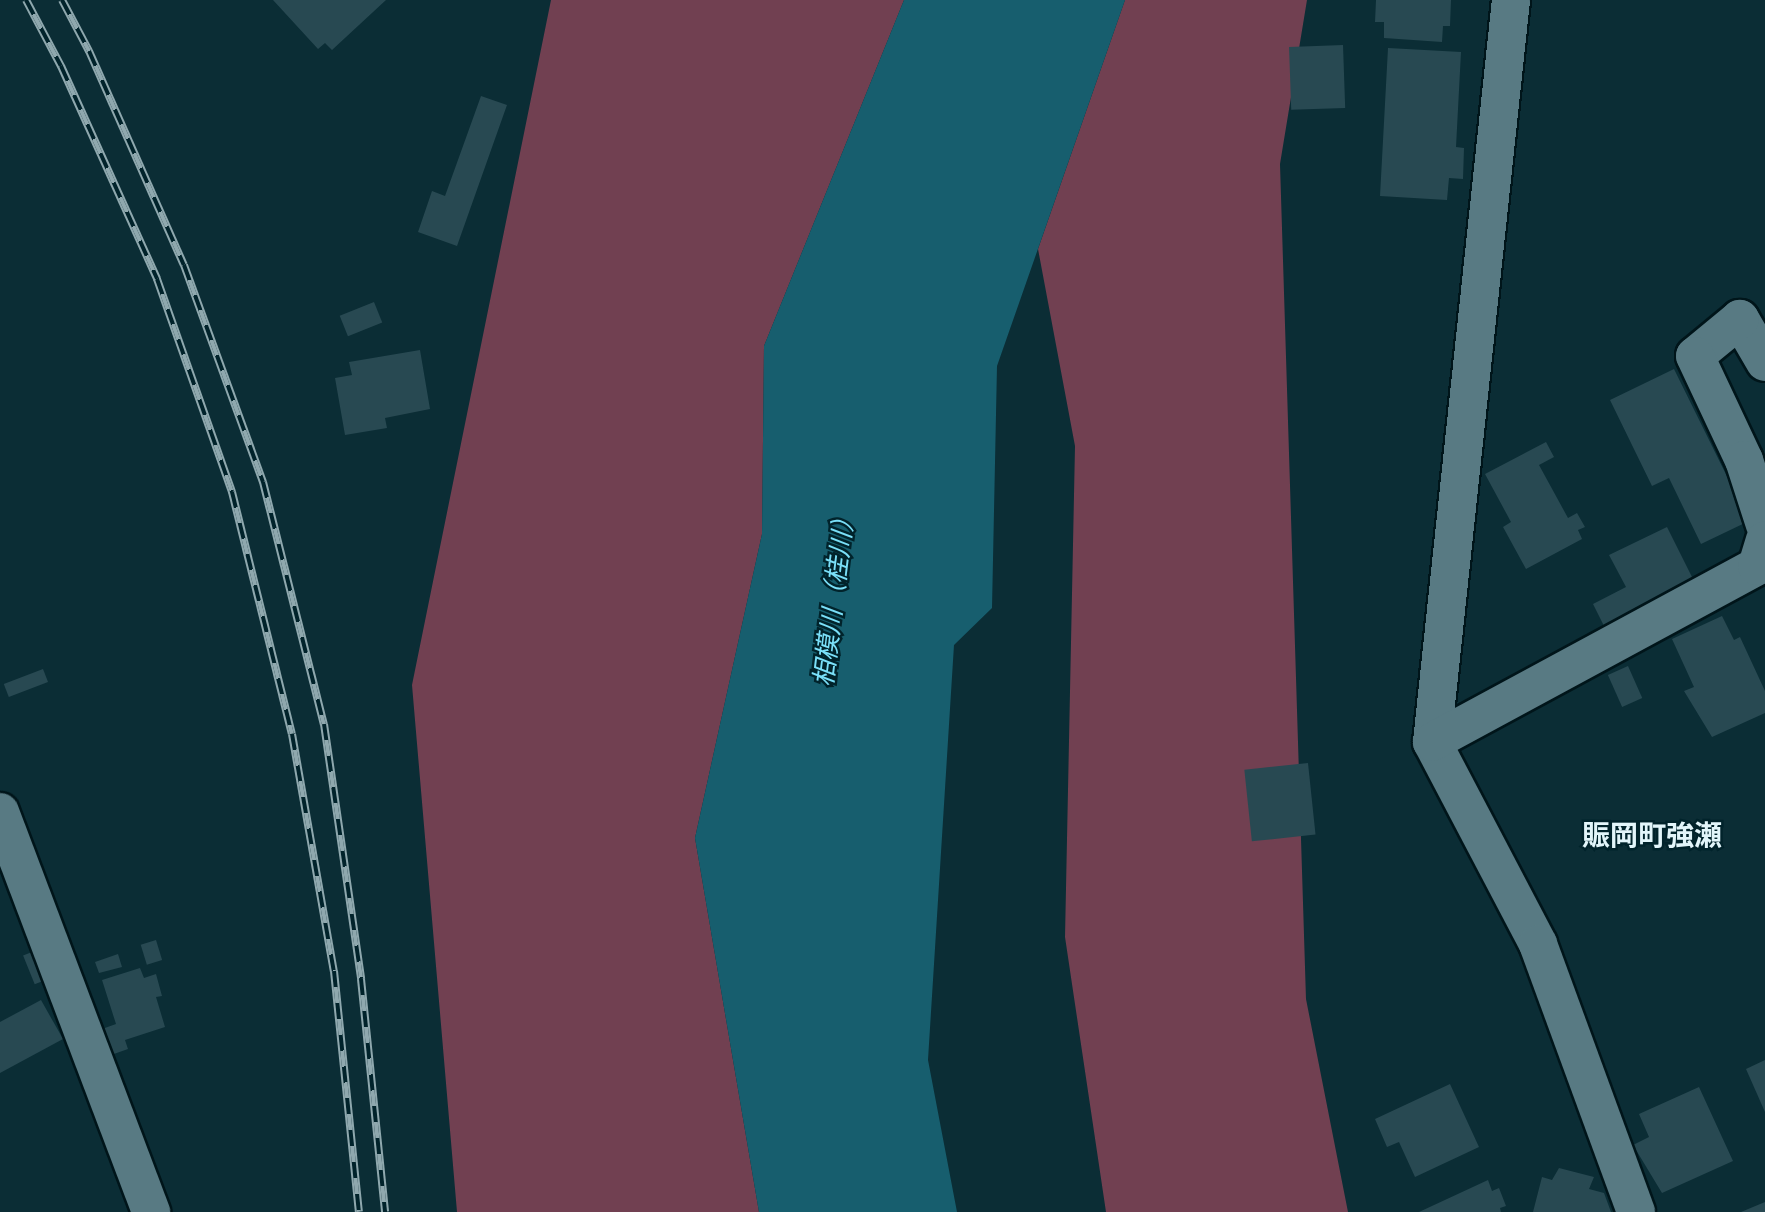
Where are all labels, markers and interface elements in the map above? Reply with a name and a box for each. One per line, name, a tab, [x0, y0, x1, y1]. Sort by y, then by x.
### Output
water label: 相模川（桂川）	[807, 504, 861, 688]
district label: 賑岡町強瀬	[1582, 817, 1722, 851]

